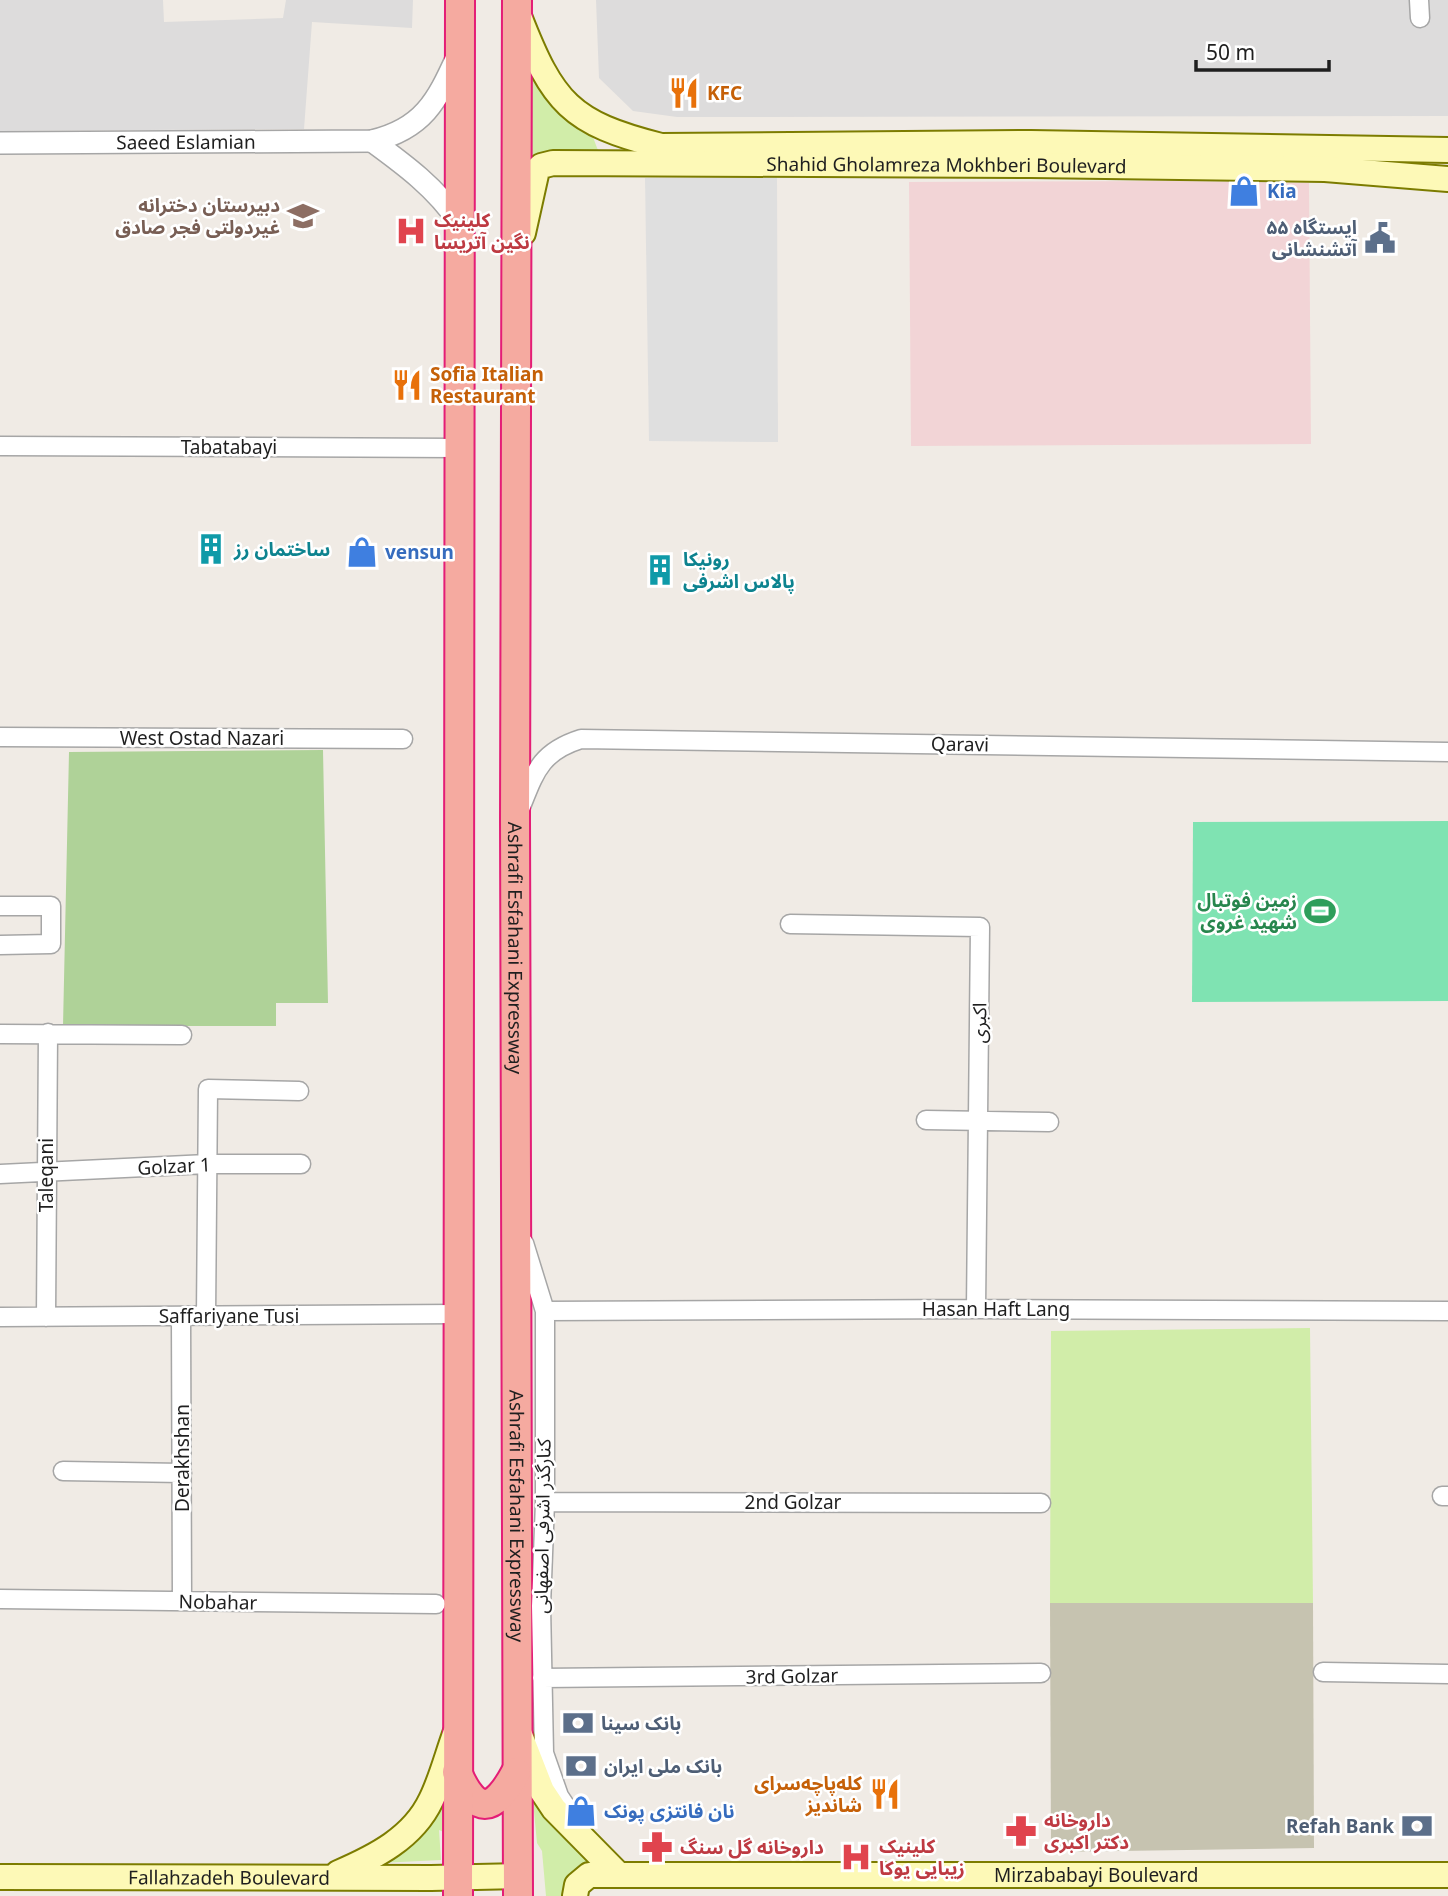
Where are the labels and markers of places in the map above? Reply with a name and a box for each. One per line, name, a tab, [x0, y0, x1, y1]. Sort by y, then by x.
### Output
restaurant icon: KFC	[667, 76, 701, 110]
place label: KFC	[707, 80, 742, 106]
shop icon: Kia	[1227, 174, 1261, 208]
place label: Kia	[1267, 178, 1297, 204]
place label: دبیرستان دخترانه غیردولتی فجر صادق	[115, 192, 280, 240]
school or university icon: دبیرستان دخترانه غیردولتی فجر صادق	[286, 199, 320, 233]
place label: کلینیک نگین آتریسا	[434, 207, 530, 255]
hospital icon: کلینیک نگین آتریسا	[394, 214, 428, 248]
place label: ایستگاه ۵۵ آتشنشانی	[1267, 214, 1358, 262]
public building icon: ایستگاه ۵۵ آتشنشانی	[1363, 221, 1397, 255]
place label: Sofia Italian Restaurant	[430, 361, 544, 409]
restaurant icon: Sofia Italian Restaurant	[390, 368, 424, 402]
building icon: ساختمان رز	[194, 532, 228, 566]
shop icon: vensun	[345, 535, 379, 569]
place label: ساختمان رز	[233, 536, 330, 562]
place label: vensun	[385, 539, 454, 565]
place label: رونیکا پالاس اشرفی	[683, 546, 795, 594]
building icon: رونیکا پالاس اشرفی	[643, 553, 677, 587]
place label: زمین فوتبال شهید غروی	[1197, 887, 1297, 935]
sports icon: زمین فوتبال شهید غروی	[1303, 894, 1337, 928]
bank icon: بانک سینا	[561, 1706, 595, 1740]
place label: بانک سینا	[601, 1710, 681, 1736]
bank icon: بانک ملی ایران	[564, 1749, 598, 1783]
place label: بانک ملی ایران	[604, 1753, 722, 1779]
place label: کله‌پاچه‌سرای شاندیز	[754, 1770, 862, 1818]
restaurant icon: کله‌پاچه‌سرای شاندیز	[868, 1777, 902, 1811]
shop icon: نان فانتزی پونک	[564, 1794, 598, 1828]
place label: نان فانتزی پونک	[604, 1798, 735, 1824]
place label: داروخانه دکتر اکبری	[1044, 1807, 1129, 1855]
bank icon: Refah Bank	[1400, 1809, 1434, 1843]
place label: Refah Bank	[1286, 1813, 1394, 1839]
pharmacy icon: داروخانه دکتر اکبری	[1004, 1814, 1038, 1848]
pharmacy icon: داروخانه گل سنگ	[640, 1830, 674, 1864]
place label: کلینیک زیبایی یوکا	[879, 1833, 965, 1881]
place label: داروخانه گل سنگ	[680, 1834, 824, 1860]
hospital icon: کلینیک زیبایی یوکا	[839, 1840, 873, 1874]

